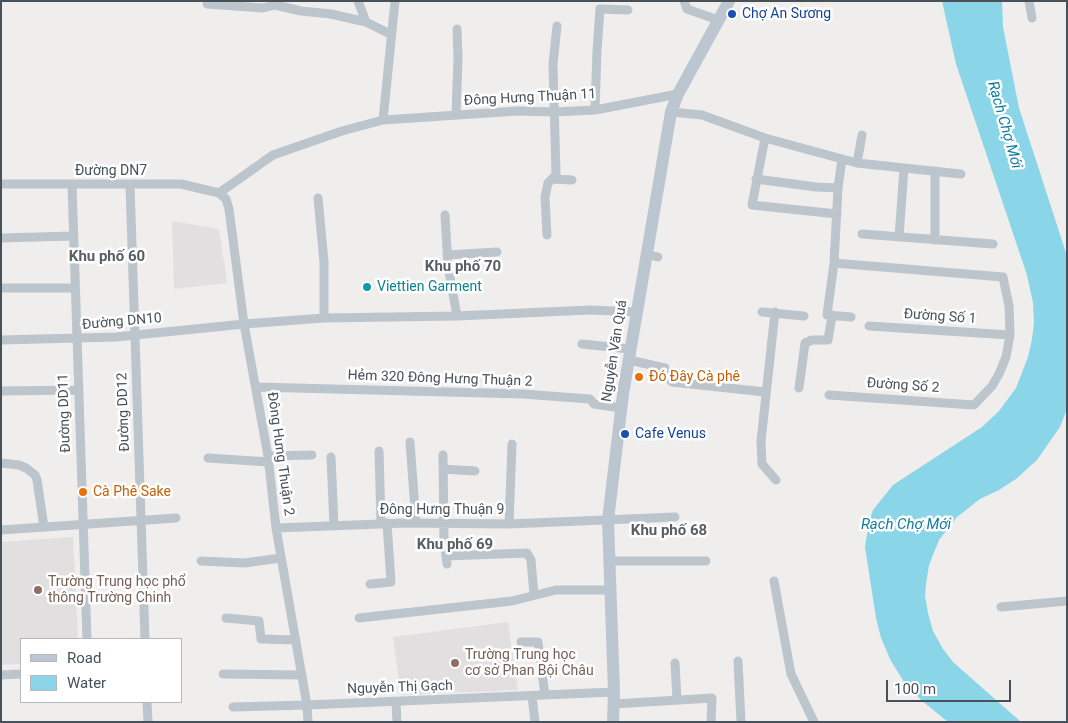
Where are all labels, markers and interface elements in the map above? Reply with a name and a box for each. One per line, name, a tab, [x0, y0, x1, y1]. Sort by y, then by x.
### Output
place label: Chợ An Sương	[742, 6, 831, 22]
marker: Chợ An Sương	[726, 8, 738, 20]
water label: Rạch Chợ Mới	[983, 79, 1025, 171]
street label: Đông Hưng Thuận 11	[463, 86, 597, 110]
street label: Đường DN7	[75, 163, 147, 179]
district label: Khu phố 60	[69, 248, 145, 266]
district label: Khu phố 70	[425, 258, 501, 276]
place label: Viettien Garment	[377, 279, 482, 295]
marker: Viettien Garment	[361, 281, 373, 293]
street label: Nguyễn Văn Quá	[599, 299, 631, 403]
street label: Đường Số 1	[903, 306, 977, 328]
street label: Đường DN10	[81, 310, 163, 334]
street label: Hẻm 320 Đông Hưng Thuận 2	[347, 367, 533, 391]
place label: Đó Đây Cà phê	[649, 369, 740, 385]
marker: Đó Đây Cà phê	[633, 371, 645, 383]
street label: Đường DD12	[114, 372, 134, 452]
street label: Đường DD11	[55, 373, 75, 453]
street label: Đường Số 2	[866, 375, 940, 397]
street label: Đông Hưng Thuận 2	[263, 391, 297, 517]
place label: Cafe Venus	[635, 426, 706, 442]
marker: Cafe Venus	[619, 428, 631, 440]
place label: Cà Phê Sake	[93, 484, 171, 500]
marker: Cà Phê Sake	[77, 486, 89, 498]
street label: Đông Hưng Thuận 9	[380, 502, 504, 518]
water label: Rạch Chợ Mới	[861, 516, 951, 534]
district label: Khu phố 68	[631, 522, 707, 540]
district label: Khu phố 69	[417, 536, 493, 554]
place label: Trường Trung học phổ thông Trường Chinh	[48, 574, 186, 606]
marker: Trường Trung học phổ thông Trường Chinh	[32, 584, 44, 596]
legend	[20, 638, 182, 703]
place label: Trường Trung học cơ sở Phan Bội Châu	[465, 647, 594, 680]
text: Road	[67, 649, 101, 667]
marker: Trường Trung học cơ sở Phan Bội Châu	[449, 657, 461, 669]
scale bar	[888, 670, 1013, 702]
text: Water	[67, 674, 106, 692]
street label: Nguyễn Thị Gạch	[347, 678, 453, 698]
text: 100 m	[894, 680, 936, 698]

